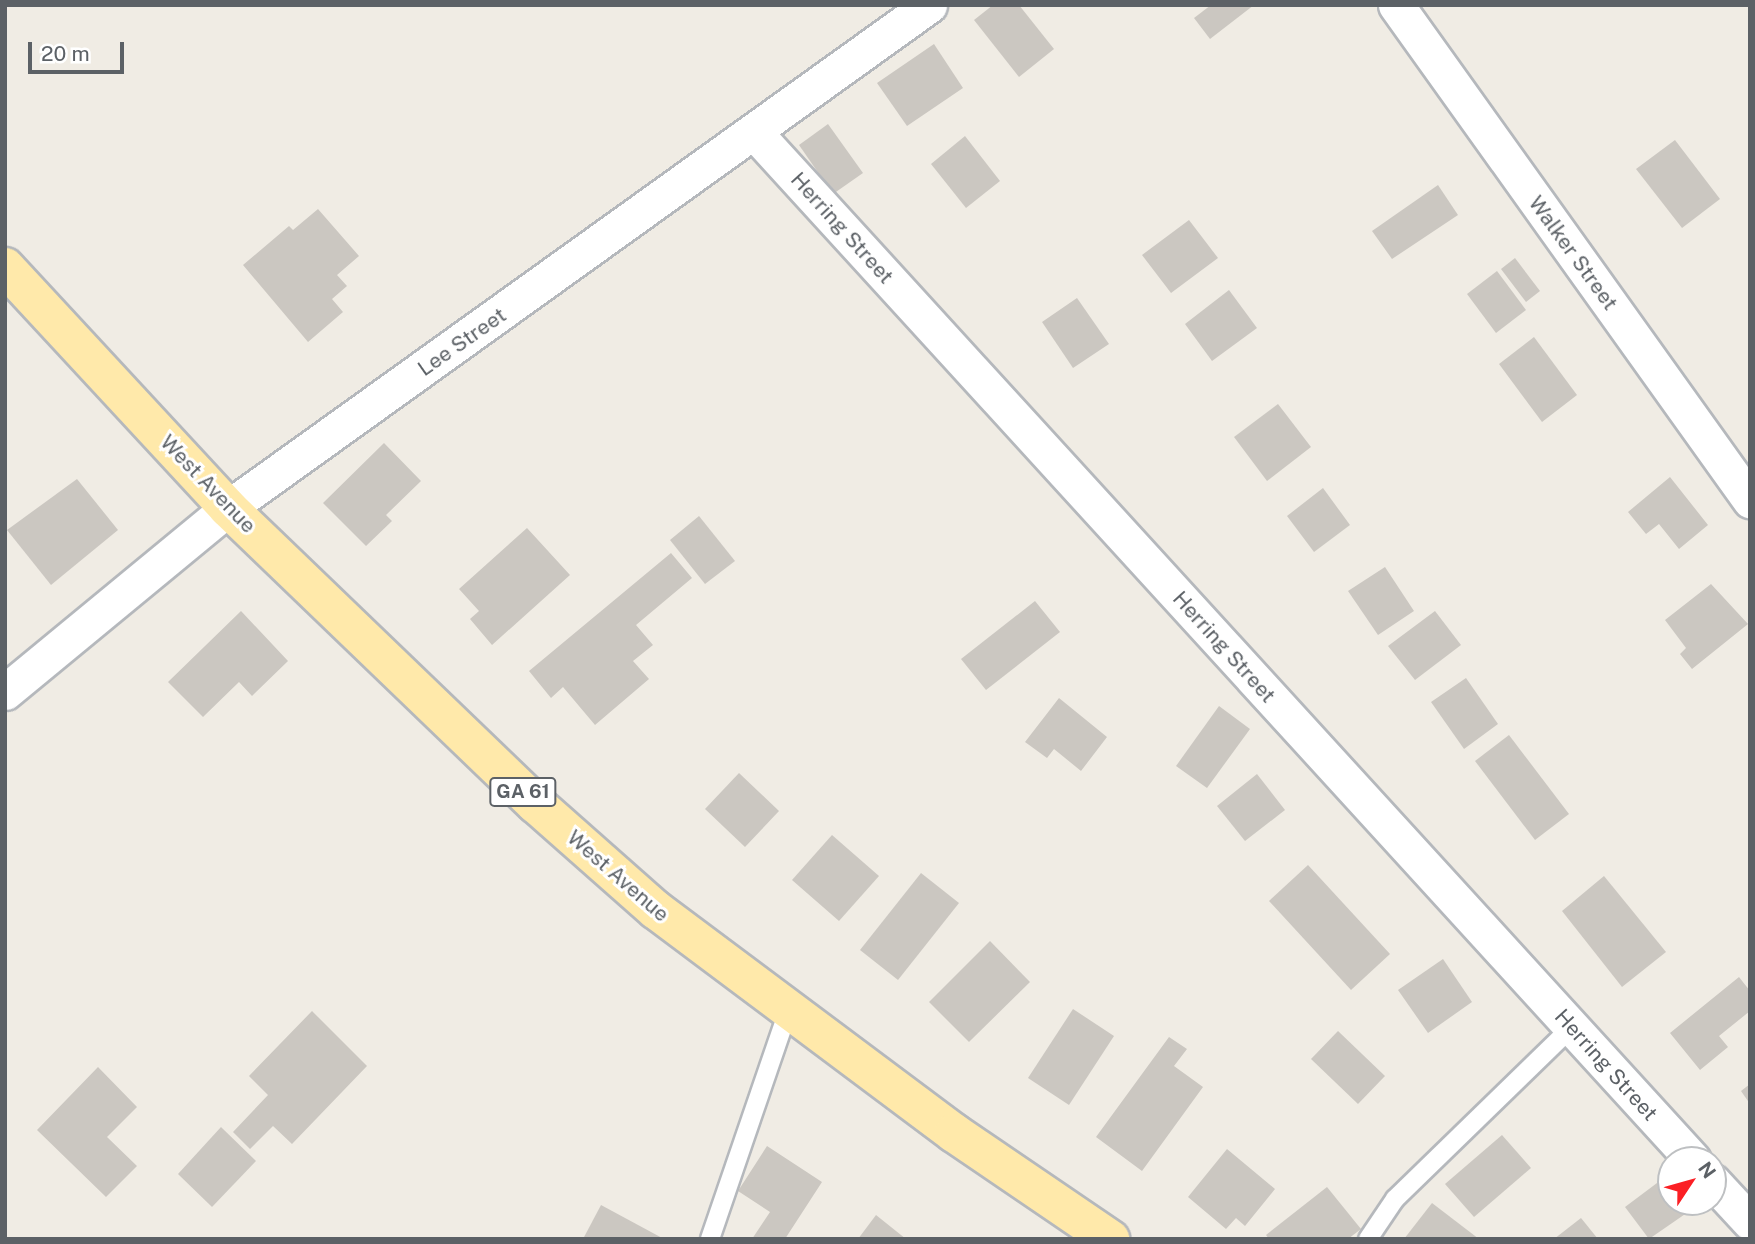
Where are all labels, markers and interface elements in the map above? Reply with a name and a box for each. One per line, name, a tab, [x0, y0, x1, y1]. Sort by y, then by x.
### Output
scale bar	[32, 28, 128, 72]
text: 20 m	[41, 41, 90, 66]
street label: Herring Street	[785, 167, 899, 289]
street label: Walker Street	[1523, 191, 1623, 315]
street label: Lee Street	[413, 302, 511, 382]
street label: West Avenue	[155, 430, 261, 538]
street label: Herring Street	[1167, 586, 1281, 708]
road number: GA 61	[488, 776, 558, 807]
street label: West Avenue	[562, 825, 674, 927]
street label: Herring Street	[1549, 1004, 1663, 1126]
north arrow	[1657, 1146, 1727, 1216]
text: N	[1694, 1157, 1721, 1182]

